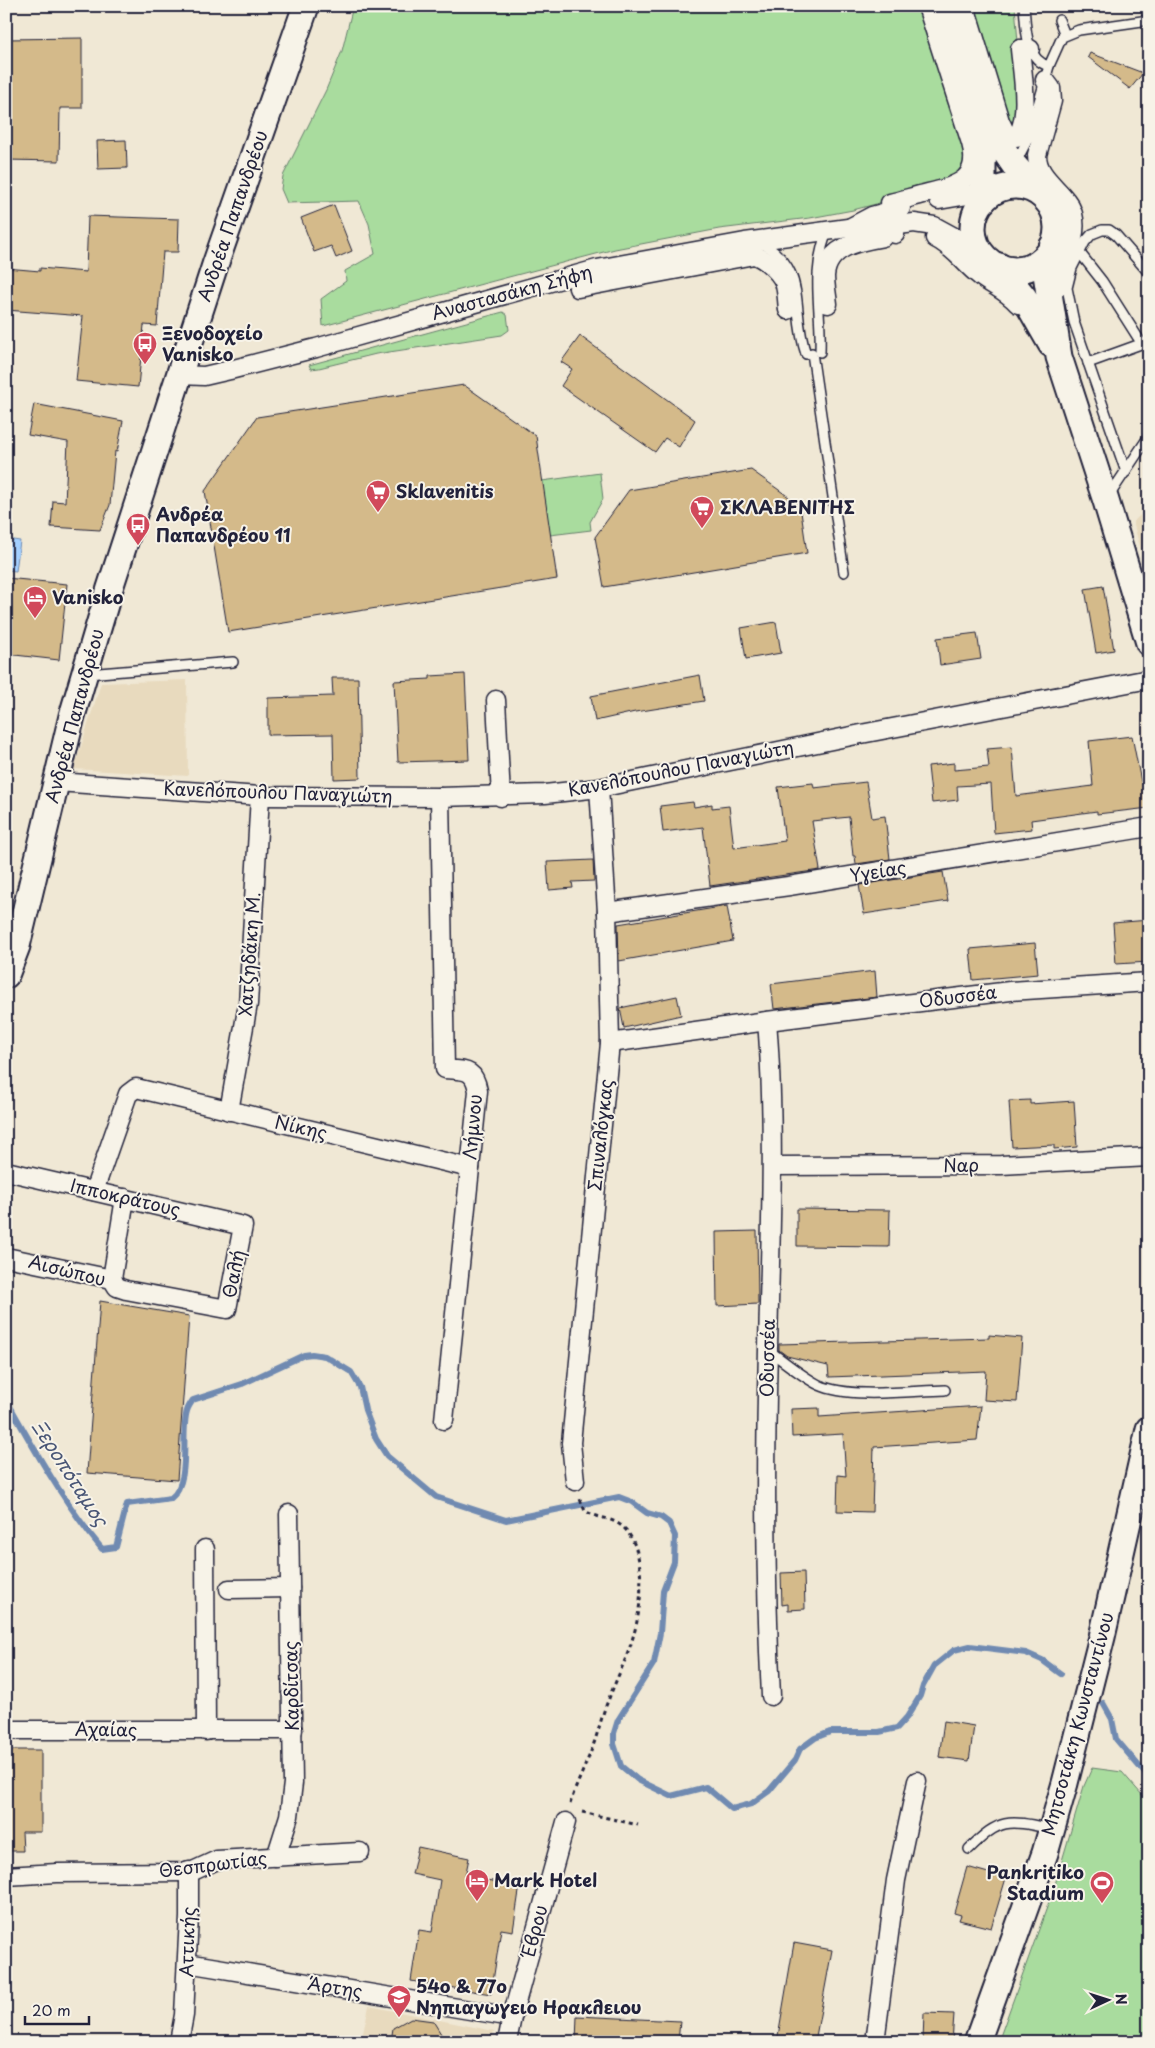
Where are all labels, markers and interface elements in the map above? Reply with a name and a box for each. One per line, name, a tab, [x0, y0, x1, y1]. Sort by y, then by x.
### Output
street label: Ανδρέα Παπανδρέου	[190, 126, 274, 305]
street label: Αναστασάκη Σήφη	[428, 257, 595, 326]
place label: Ξενοδοχείο Vanisko	[162, 319, 263, 367]
bus stop icon: Ξενοδοχείο Vanisko	[132, 331, 158, 365]
place label: Sklavenitis	[396, 477, 494, 504]
supermarket icon: Sklavenitis	[365, 479, 391, 513]
place label: ΣΚΛΑΒΕΝΙΤΗΣ	[720, 493, 855, 520]
supermarket icon: ΣΚΛΑΒΕΝΙΤΗΣ	[689, 495, 715, 529]
place label: Ανδρέα Παπανδρέου 11	[156, 500, 291, 548]
bus stop icon: Ανδρέα Παπανδρέου 11	[125, 512, 151, 546]
place label: Vanisko	[52, 583, 124, 610]
hotel icon: Vanisko	[22, 585, 48, 619]
street label: Ανδρέα Παπανδρέου	[37, 625, 110, 806]
street label: Κανελόπουλου Παναγιώτη	[566, 732, 796, 803]
street label: Κανελόπουλου Παναγιώτη	[163, 774, 393, 809]
street label: Υγείας	[848, 853, 908, 888]
street label: Χατζηδάκη Μ.	[231, 891, 266, 1017]
street label: Οδυσσέα	[917, 977, 999, 1014]
street label: Σπιναλόγκας	[580, 1078, 619, 1192]
street label: Λήμνου	[455, 1093, 488, 1161]
street label: Νίκης	[272, 1107, 330, 1146]
street label: Ναρ	[943, 1151, 979, 1178]
street label: Ιπποκράτους	[68, 1171, 183, 1222]
street label: Αισώπου	[26, 1247, 109, 1292]
street label: Θαλή	[215, 1247, 250, 1300]
street label: Οδυσσέα	[752, 1318, 781, 1397]
water label: Ξεροπόταμος	[26, 1414, 117, 1533]
street label: Μητσοτάκη Κωνσταντίνου	[1034, 1609, 1119, 1838]
street label: Καρδίτσας	[276, 1641, 305, 1731]
street label: Αχαίας	[75, 1714, 137, 1743]
street label: Θεσπρωτίας	[157, 1843, 268, 1884]
place label: Pankritiko Stadium	[987, 1858, 1084, 1906]
place label: Mark Hotel	[494, 1866, 597, 1893]
hotel icon: Mark Hotel	[464, 1868, 490, 1902]
sports icon: Pankritiko Stadium	[1089, 1870, 1115, 1904]
street label: Έβρου	[513, 1902, 553, 1961]
street label: Αττικής	[172, 1906, 201, 1978]
street label: Άρτης	[306, 1969, 365, 2004]
place label: 54ο & 77ο Νηπιαγωγειο Ηρακλειου	[416, 1972, 642, 2020]
north arrow	[1082, 1976, 1132, 2026]
school or university icon: 54ο & 77ο Νηπιαγωγειο Ηρακλειου	[386, 1984, 412, 2018]
scale bar	[25, 1993, 89, 2025]
text: N	[1111, 1993, 1132, 2005]
text: 20 m	[32, 1998, 71, 2021]

